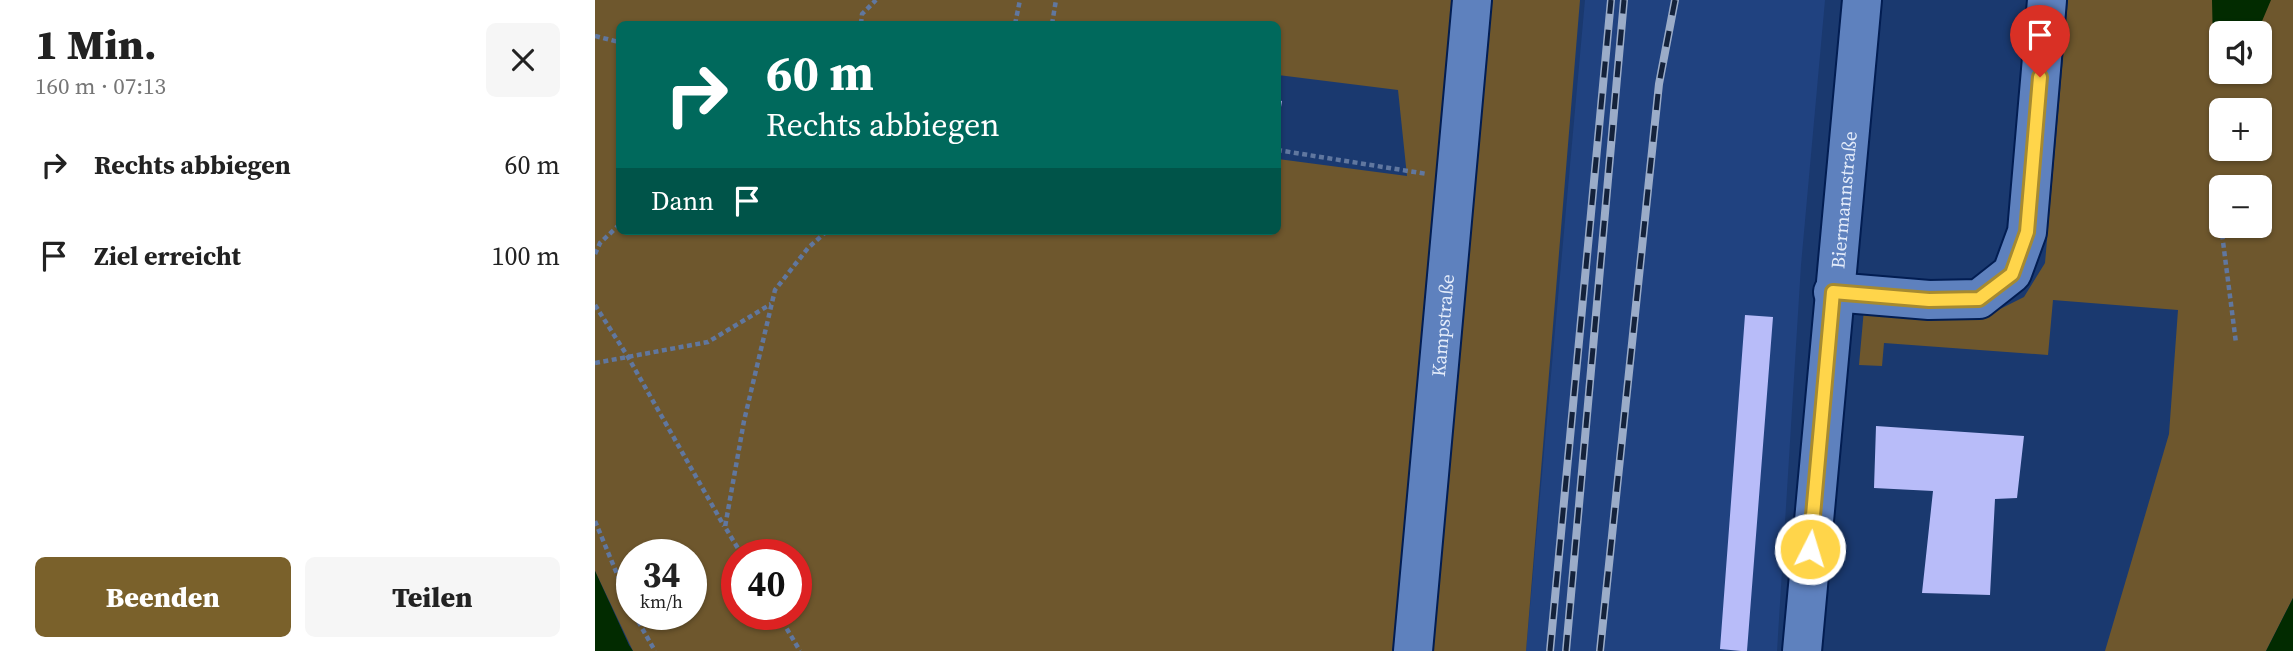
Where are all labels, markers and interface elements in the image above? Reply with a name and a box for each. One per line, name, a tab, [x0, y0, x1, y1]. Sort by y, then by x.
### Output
pin	[2010, 5, 2070, 77]
text: 1 Min.	[35, 15, 157, 73]
icon: arrive	[2021, 16, 2059, 54]
map controls	[2209, 21, 2272, 238]
button: sound	[2209, 21, 2272, 84]
button: close	[486, 23, 560, 97]
text: 60 m	[766, 39, 874, 106]
icon: right	[651, 49, 742, 140]
text: 160 m · 07:13	[35, 70, 166, 102]
button: +	[2209, 98, 2272, 161]
text: Rechts abbiegen	[766, 103, 1000, 147]
street label: Biermannstraße	[1824, 130, 1863, 270]
icon: right	[35, 146, 73, 184]
text: Rechts abbiegen	[94, 147, 291, 183]
text: 60 m	[505, 147, 560, 183]
button: −	[2209, 175, 2272, 238]
icon: arrive	[728, 182, 766, 220]
text: Dann	[651, 183, 714, 219]
icon: arrive	[35, 237, 73, 275]
text: Ziel erreicht	[94, 238, 241, 274]
text: 100 m	[492, 238, 560, 274]
street label: Kampstraße	[1425, 273, 1460, 378]
position arrow	[1773, 512, 1847, 586]
speed limit sign: 40	[721, 539, 812, 630]
text: 34	[643, 551, 680, 599]
button: Beenden	[35, 557, 291, 637]
button: Teilen	[305, 557, 560, 637]
text: km/h	[640, 589, 683, 614]

